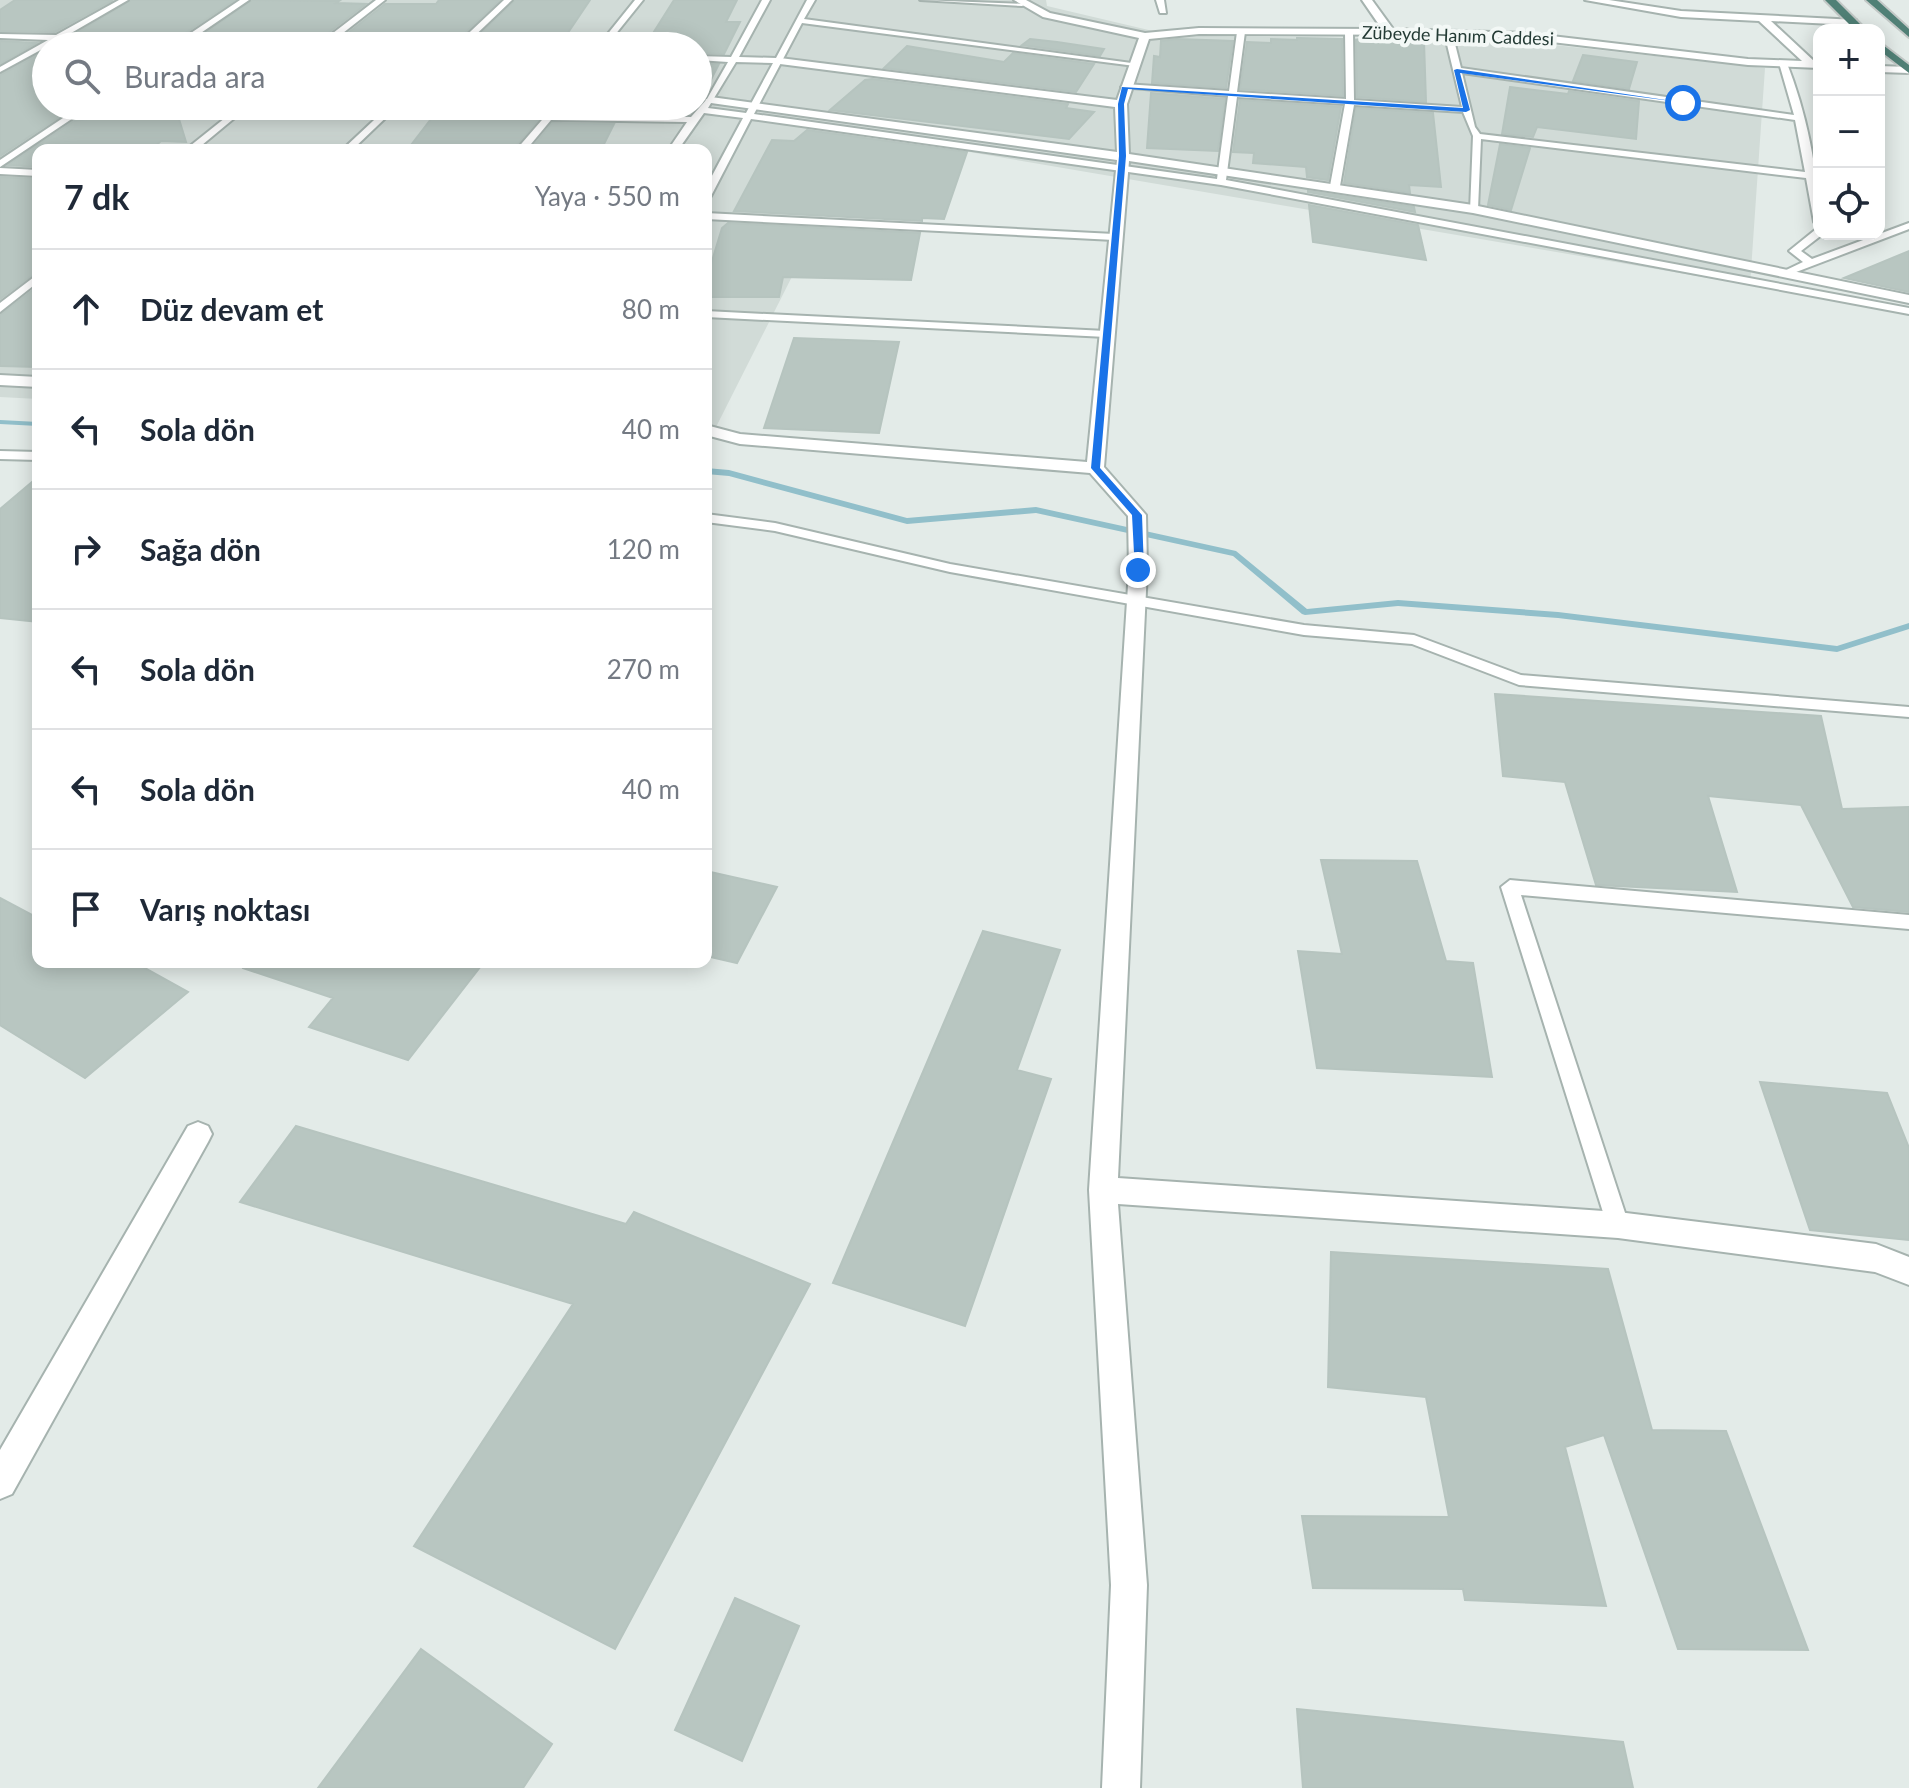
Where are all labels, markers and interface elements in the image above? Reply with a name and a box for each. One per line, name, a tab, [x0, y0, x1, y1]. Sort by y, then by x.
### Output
street label: Zübeyde Hanım Caddesi	[1362, 21, 1554, 49]
map controls	[1813, 24, 1885, 240]
button: +	[1813, 24, 1885, 96]
search box	[32, 32, 712, 120]
icon: search	[60, 54, 104, 98]
text: Burada ara	[124, 58, 265, 94]
route start	[1665, 85, 1701, 121]
button: −	[1813, 96, 1885, 168]
button: locate	[1813, 168, 1885, 240]
text: 7 dk	[64, 176, 129, 217]
text: Yaya · 550 m	[535, 180, 680, 212]
icon: ahead	[64, 287, 108, 331]
text: Düz devam et	[140, 291, 323, 327]
text: 80 m	[622, 293, 680, 325]
icon: left	[64, 407, 108, 451]
text: Sola dön	[140, 411, 255, 447]
text: 40 m	[622, 413, 680, 445]
icon: right	[64, 527, 108, 571]
text: Sağa dön	[140, 531, 261, 567]
text: 120 m	[607, 533, 680, 565]
route end	[1120, 552, 1156, 588]
icon: left	[64, 647, 108, 691]
text: Sola dön	[140, 651, 255, 687]
text: 270 m	[607, 653, 680, 685]
icon: left	[64, 767, 108, 811]
text: Sola dön	[140, 771, 255, 807]
text: 40 m	[622, 773, 680, 805]
icon: arrive	[64, 887, 108, 931]
text: Varış noktası	[140, 891, 311, 927]

